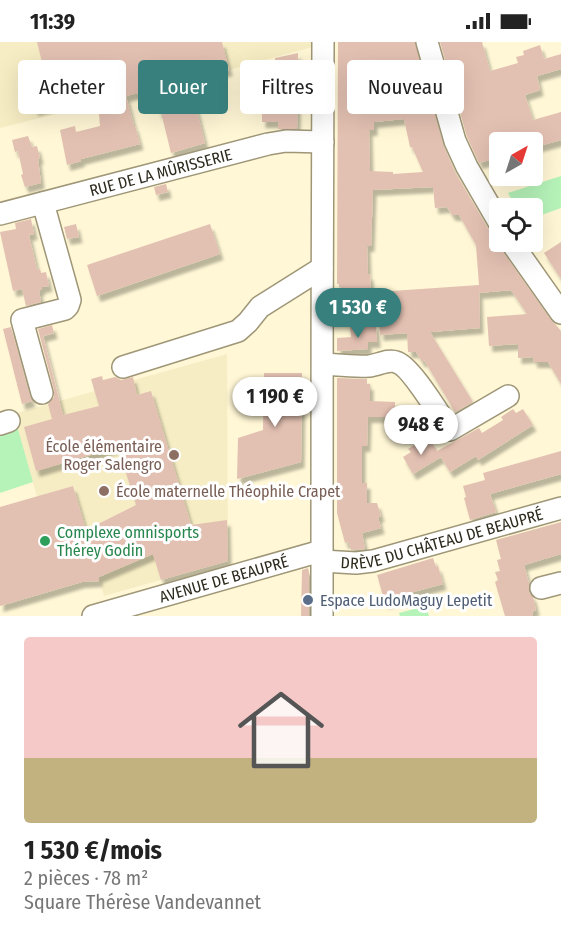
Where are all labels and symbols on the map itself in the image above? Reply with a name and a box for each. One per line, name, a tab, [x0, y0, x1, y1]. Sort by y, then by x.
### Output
north arrow	[489, 132, 543, 186]
street label: RUE DE LA MÛRISSERIE	[87, 145, 234, 200]
pin: 1 530 €	[303, 288, 413, 339]
pin: 1 190 €	[220, 377, 330, 428]
pin: 948 €	[379, 405, 463, 456]
place label: École élémentaire Roger Salengro	[45, 437, 162, 474]
marker: École élémentaire Roger Salengro	[167, 448, 181, 462]
place label: École maternelle Théophile Crapet	[116, 482, 341, 501]
marker: École maternelle Théophile Crapet	[97, 484, 111, 498]
street label: DRÈVE DU CHÂTEAU DE BEAUPRÉ	[340, 505, 545, 573]
place label: Complexe omnisports Thérey Godin	[57, 523, 199, 560]
marker: Complexe omnisports Thérey Godin	[38, 534, 52, 548]
street label: AVENUE DE BEAUPRÉ	[157, 552, 291, 607]
place label: Espace LudoMaguy Lepetit	[320, 591, 493, 610]
marker: Espace LudoMaguy Lepetit	[301, 593, 315, 607]

